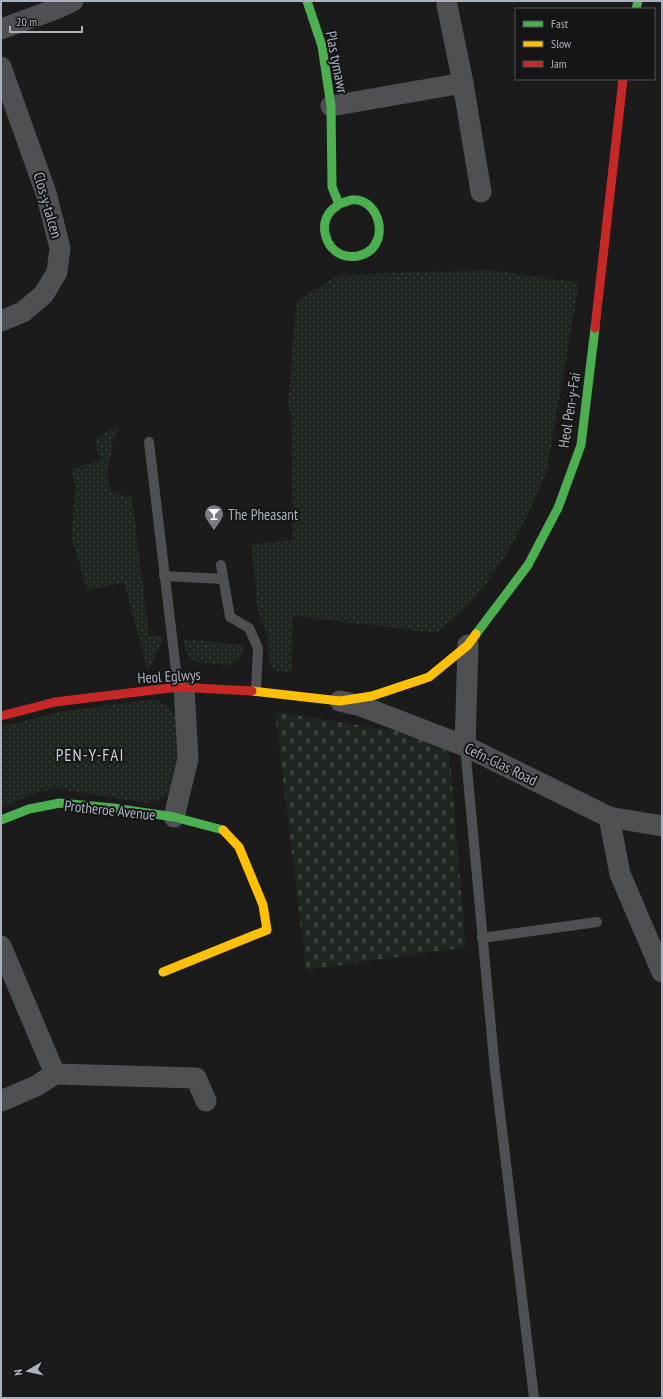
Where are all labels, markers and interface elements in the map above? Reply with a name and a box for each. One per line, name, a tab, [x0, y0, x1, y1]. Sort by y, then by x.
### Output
scale bar	[10, 8, 82, 34]
legend	[515, 8, 655, 80]
text: 20 m	[16, 14, 37, 29]
text: Fast	[551, 16, 569, 31]
street label: Plas tymawr	[322, 29, 352, 96]
text: Slow	[551, 36, 572, 51]
text: Jam	[550, 56, 567, 71]
street label: Clos-y-talcen	[30, 170, 66, 240]
street label: Heol Pen-y-Fai	[554, 371, 584, 449]
bar icon: The Pheasant	[203, 503, 225, 531]
place label: The Pheasant	[228, 505, 298, 524]
street label: Heol Eglwys	[137, 665, 201, 687]
street label: Cefn-Glas Road	[462, 738, 540, 790]
district label: PEN-Y-FAI	[56, 744, 124, 766]
street label: Protheroe Avenue	[64, 796, 156, 824]
north arrow	[8, 1351, 48, 1391]
text: N	[11, 1368, 26, 1377]

